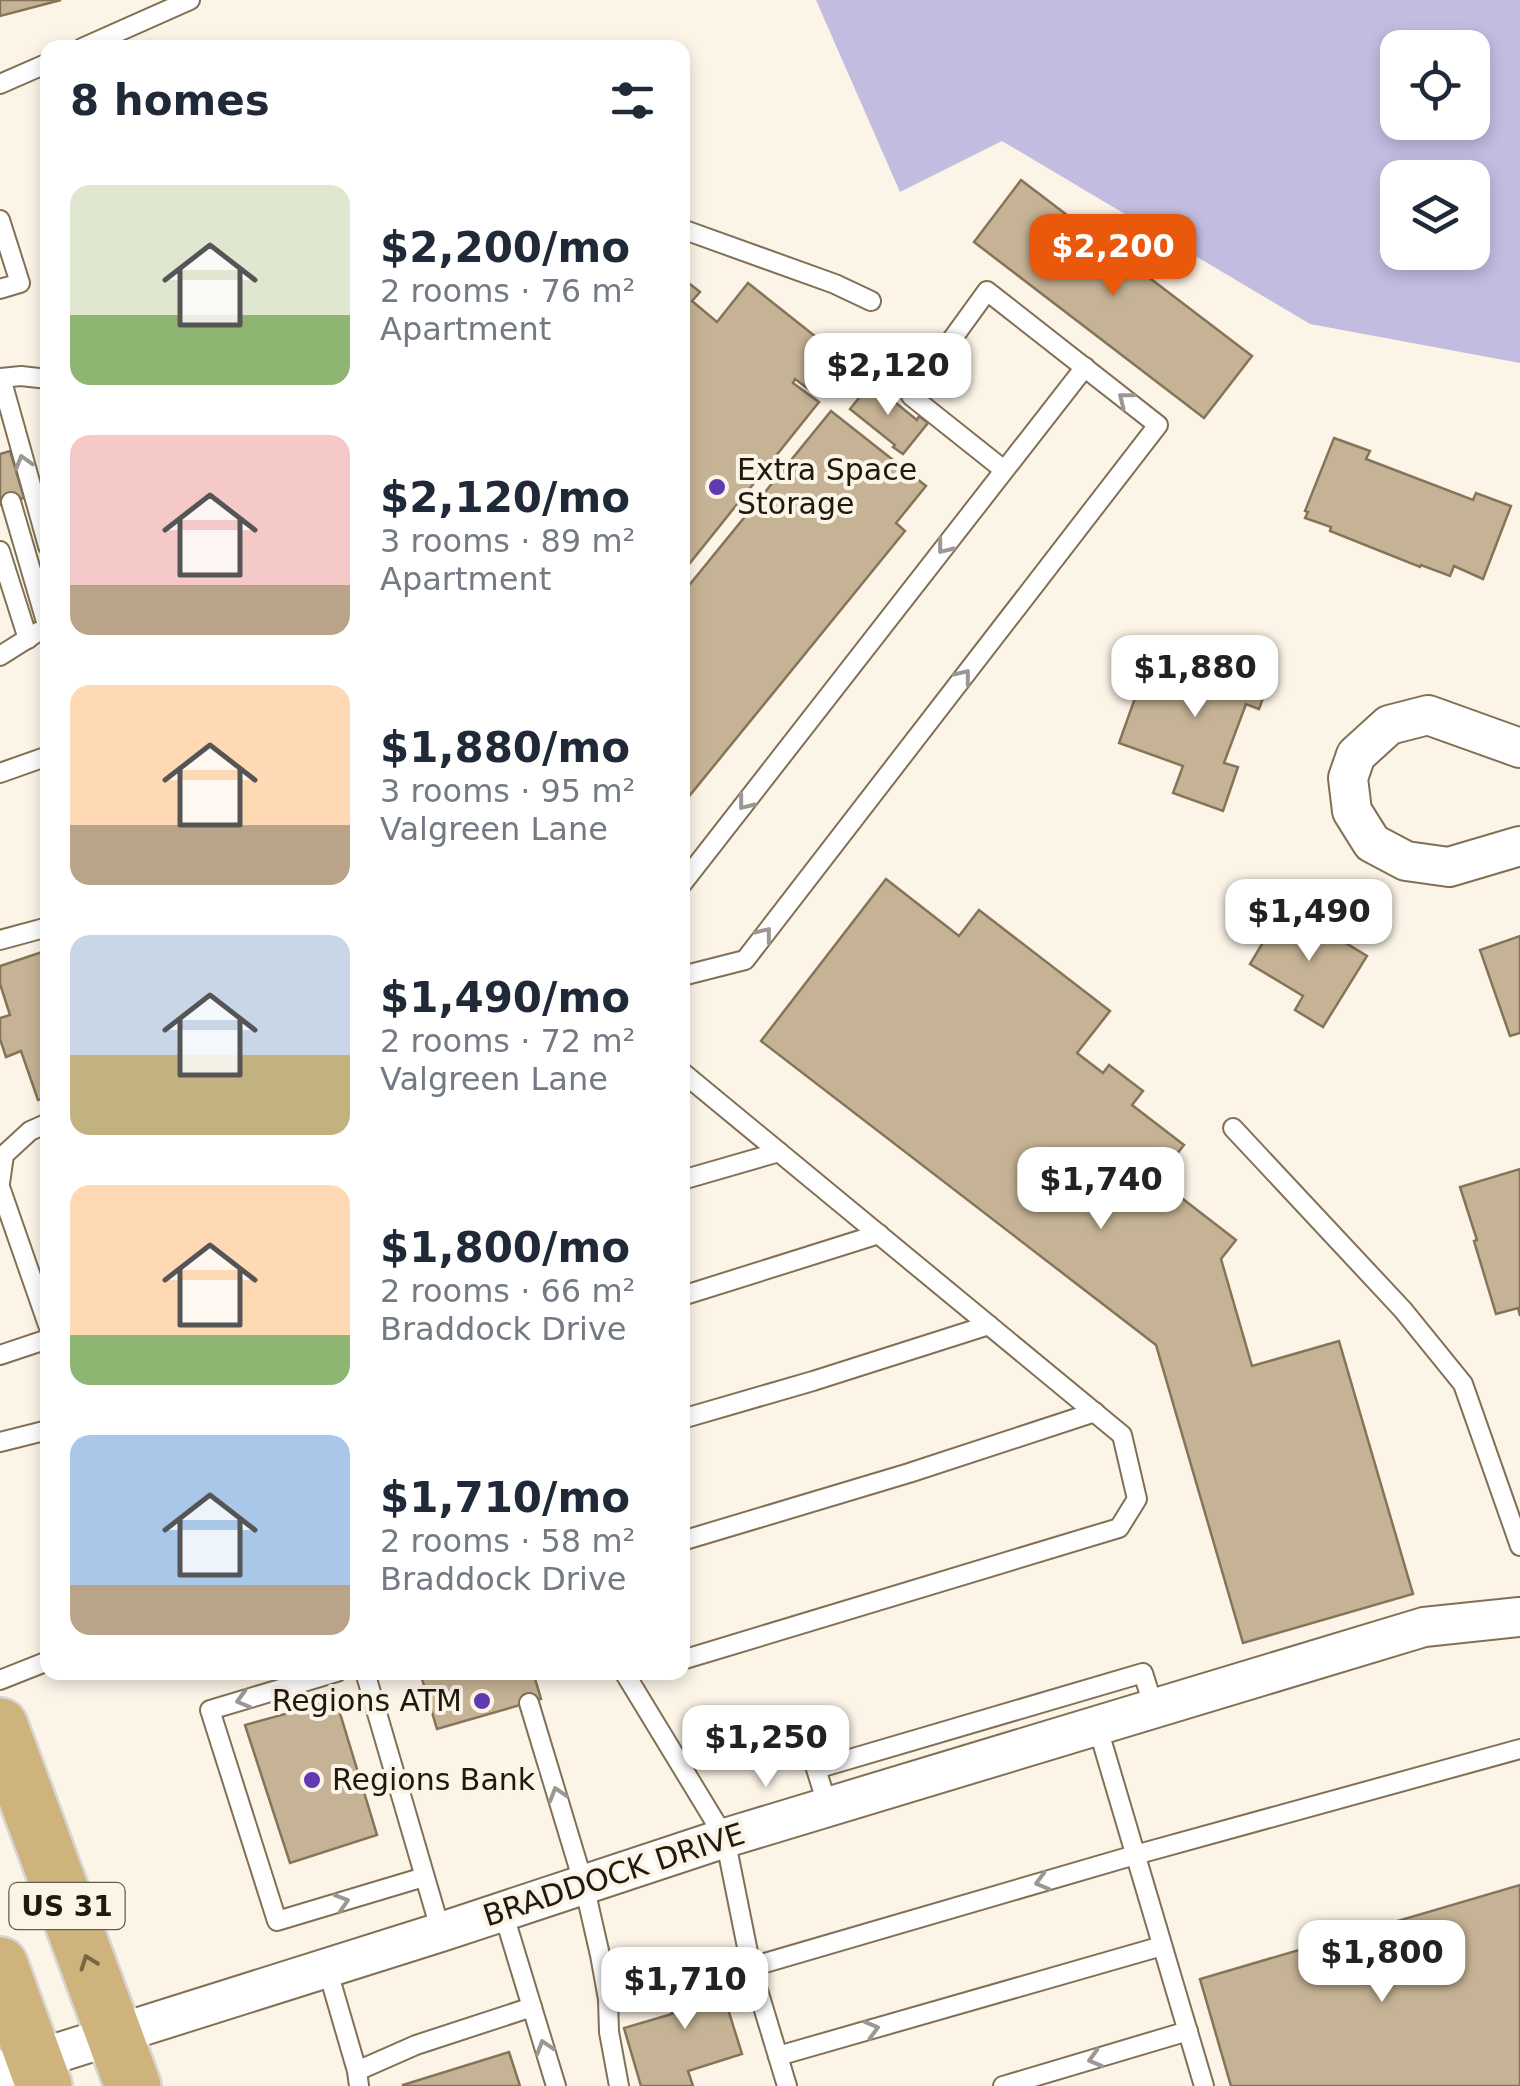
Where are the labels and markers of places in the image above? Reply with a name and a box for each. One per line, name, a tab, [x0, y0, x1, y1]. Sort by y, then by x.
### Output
pin: $2,200	[1032, 214, 1194, 299]
pin: $2,120	[807, 333, 969, 418]
place label: Extra Space Storage	[737, 452, 917, 521]
marker: Extra Space Storage	[706, 476, 728, 498]
pin: $1,880	[1114, 635, 1276, 720]
pin: $1,490	[1228, 879, 1390, 964]
pin: $1,740	[1020, 1147, 1182, 1232]
place label: Regions ATM	[272, 1683, 462, 1718]
marker: Regions ATM	[471, 1690, 493, 1712]
pin: $1,250	[685, 1705, 847, 1790]
place label: Regions Bank	[332, 1762, 536, 1797]
marker: Regions Bank	[301, 1769, 323, 1791]
pin: $1,800	[1301, 1920, 1463, 2005]
pin: $1,710	[604, 1947, 766, 2032]

